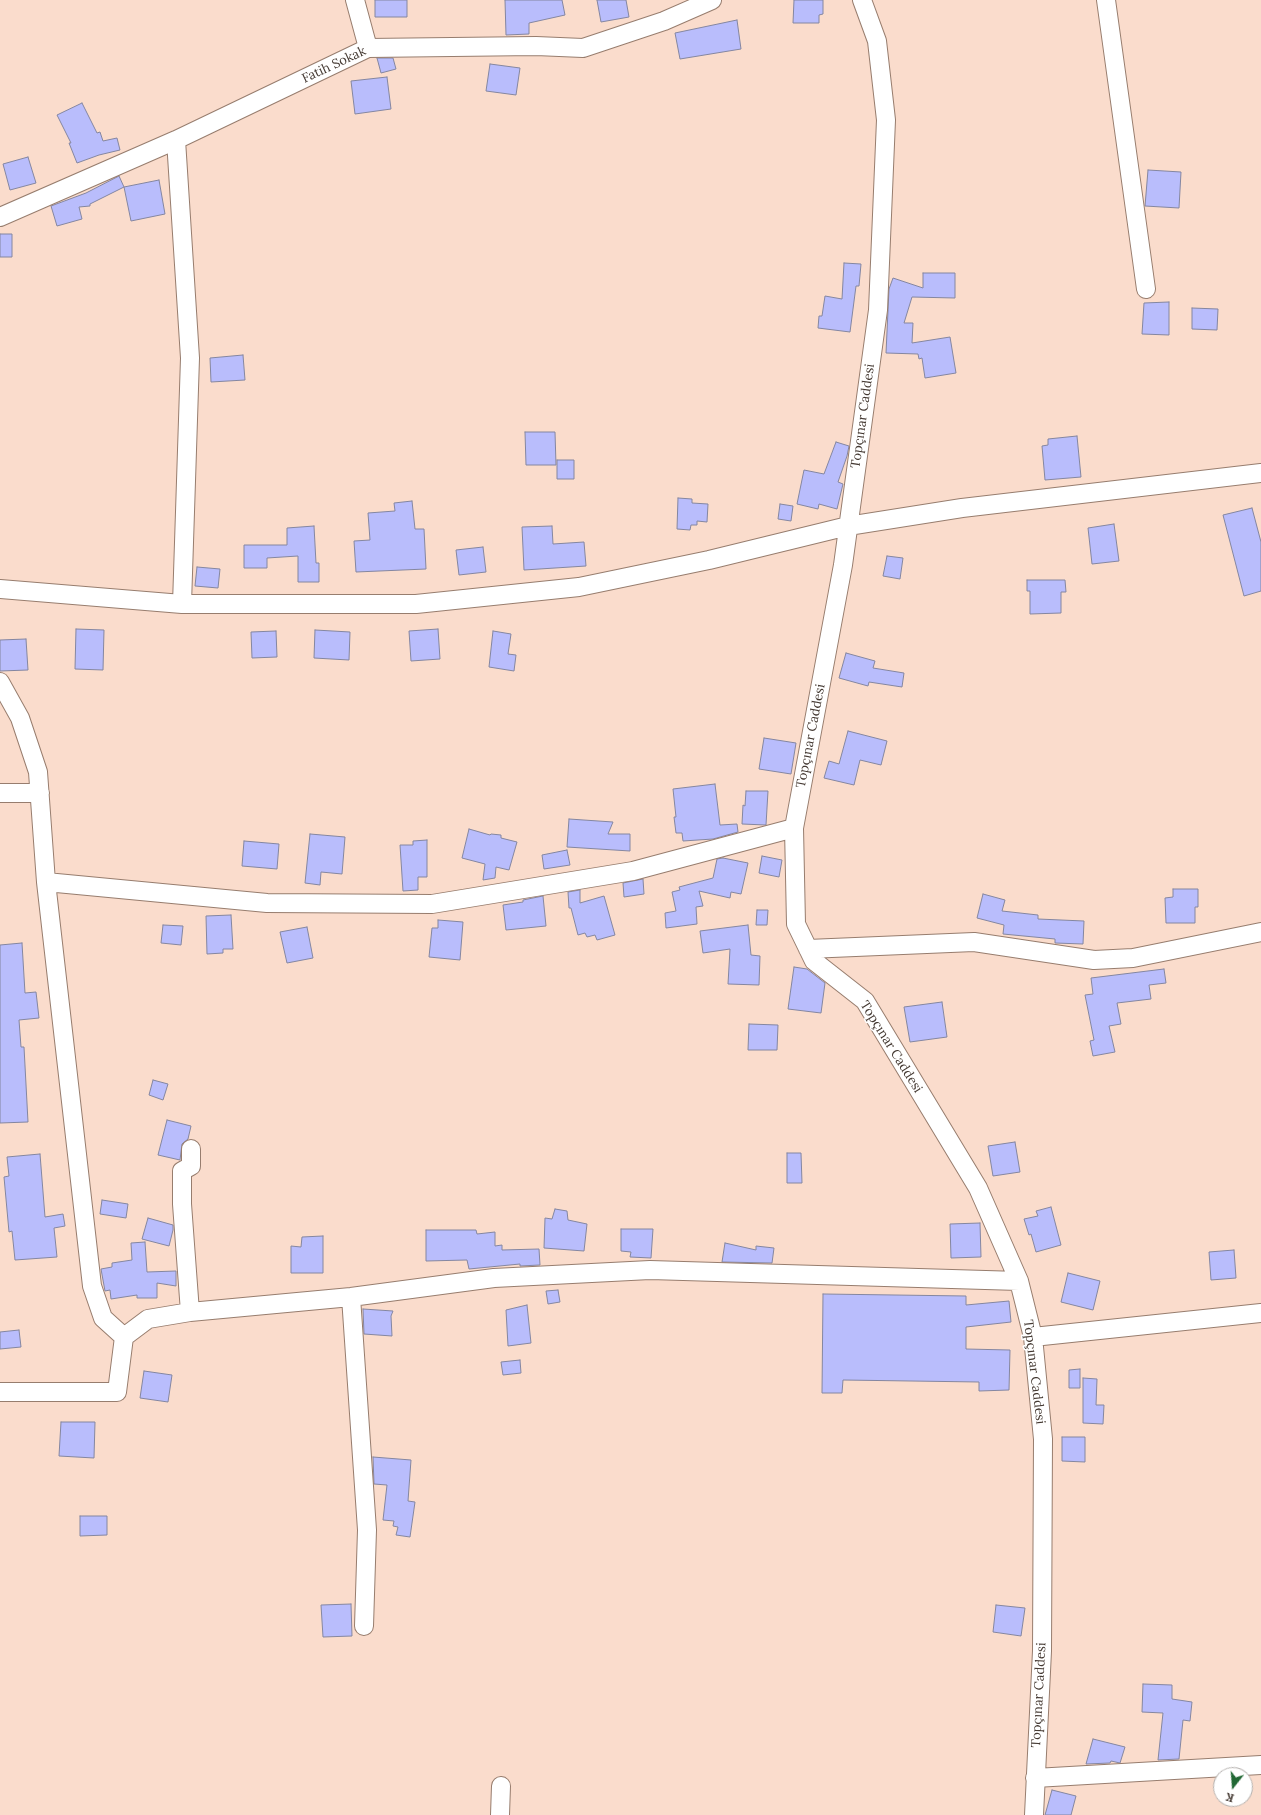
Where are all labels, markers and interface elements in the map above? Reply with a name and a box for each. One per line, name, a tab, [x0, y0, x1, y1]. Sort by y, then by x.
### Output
street label: Fatih Sokak	[300, 43, 368, 87]
street label: Topçınar Caddesi	[848, 363, 878, 469]
street label: Topçınar Caddesi	[793, 683, 829, 789]
street label: Topçınar Caddesi	[856, 998, 926, 1096]
street label: Topçınar Caddesi	[1020, 1319, 1048, 1425]
street label: Topçınar Caddesi	[1028, 1642, 1050, 1748]
north arrow	[1213, 1767, 1253, 1807]
text: K	[1224, 1790, 1236, 1805]

